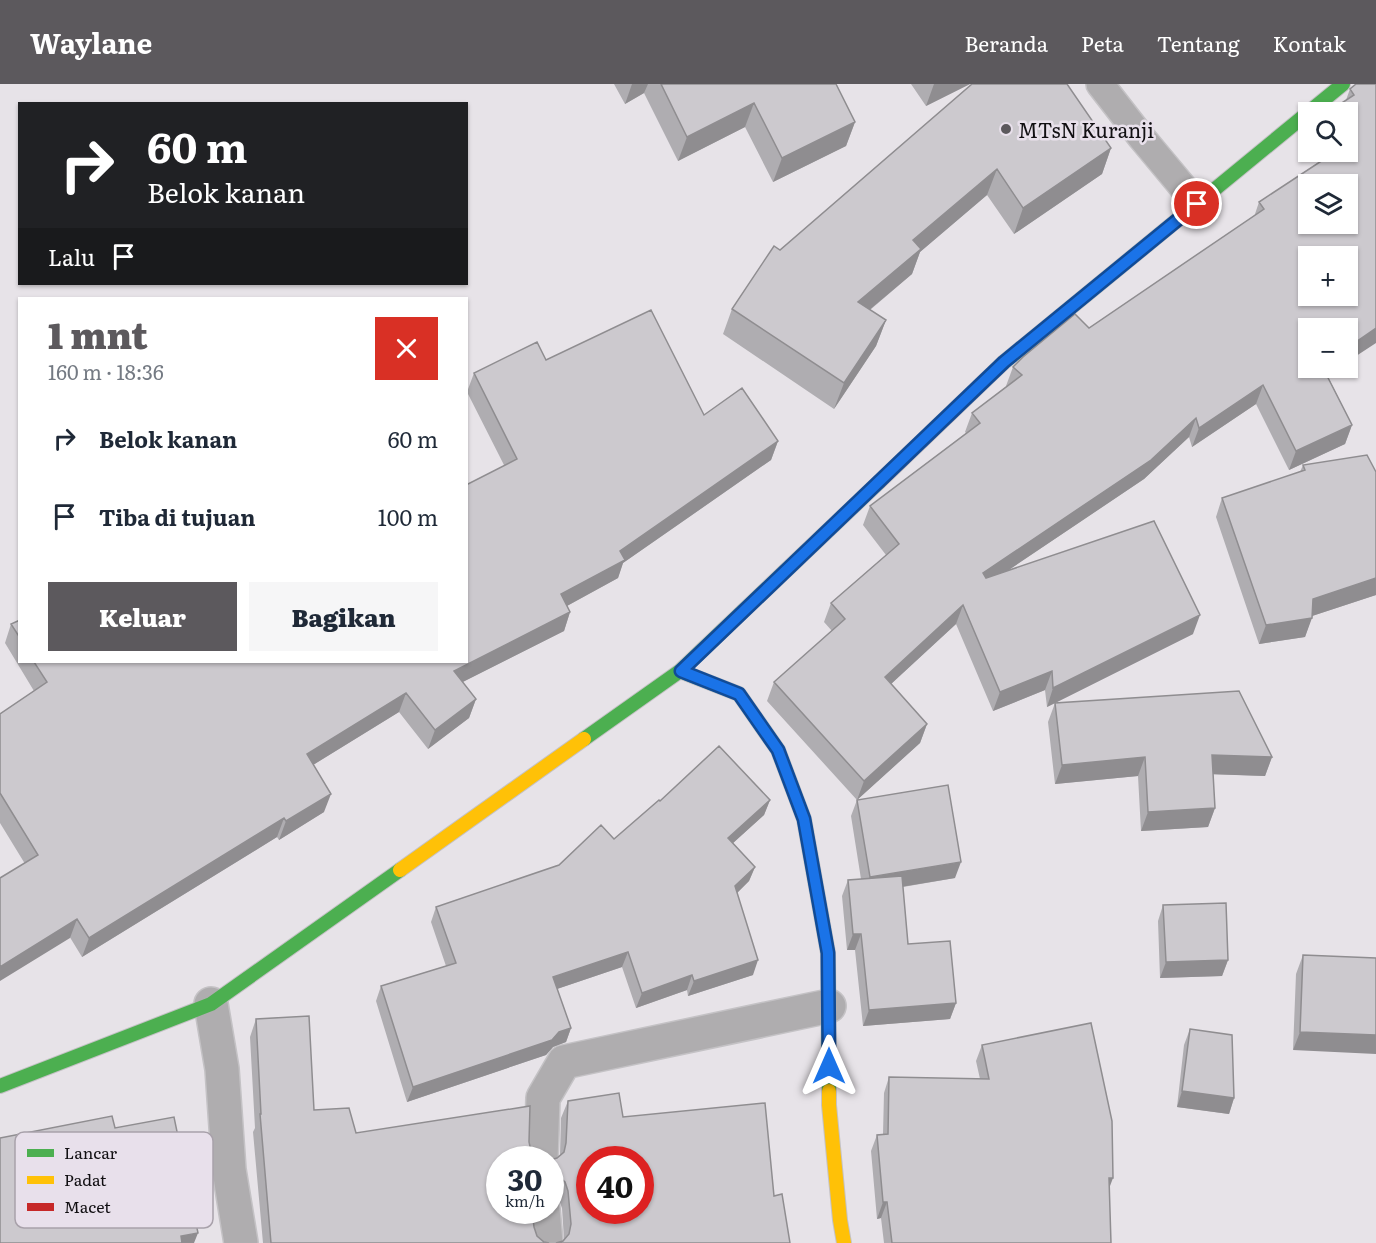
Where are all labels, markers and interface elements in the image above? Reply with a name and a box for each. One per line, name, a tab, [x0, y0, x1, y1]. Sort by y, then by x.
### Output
text: Waylane	[30, 21, 152, 63]
text: Beranda	[964, 27, 1048, 58]
text: Peta	[1081, 27, 1124, 58]
text: Tentang	[1157, 27, 1240, 58]
text: Kontak	[1273, 27, 1346, 58]
map controls	[1298, 102, 1358, 378]
button: search	[1298, 102, 1358, 162]
text: 60 m	[147, 114, 248, 176]
place label: MTsN Kuranji	[1018, 114, 1154, 144]
marker: MTsN Kuranji	[999, 122, 1013, 136]
icon: right	[48, 126, 126, 204]
text: Belok kanan	[147, 171, 305, 211]
button: layers	[1298, 174, 1358, 234]
pin	[1171, 178, 1222, 229]
icon: arrive	[1180, 187, 1213, 220]
text: Lalu	[48, 240, 95, 273]
icon: arrive	[107, 240, 140, 273]
button: +	[1298, 246, 1358, 306]
text: 1 mnt	[48, 307, 148, 360]
button: close	[375, 317, 438, 380]
button: −	[1298, 318, 1358, 378]
text: 160 m · 18:36	[48, 356, 164, 386]
icon: right	[48, 422, 81, 455]
text: Belok kanan	[99, 422, 237, 455]
text: 60 m	[388, 422, 438, 455]
icon: arrive	[48, 500, 81, 533]
text: Tiba di tujuan	[99, 500, 255, 533]
text: 100 m	[378, 500, 438, 533]
button: Keluar	[48, 582, 237, 651]
button: Bagikan	[249, 582, 438, 651]
position arrow	[797, 1034, 861, 1098]
legend	[15, 1132, 213, 1228]
text: Lancar	[64, 1140, 118, 1164]
speed limit sign: 40	[576, 1146, 654, 1224]
text: 30	[507, 1156, 543, 1200]
text: Padat	[64, 1167, 107, 1191]
text: km/h	[505, 1189, 545, 1212]
text: Macet	[64, 1194, 111, 1218]

